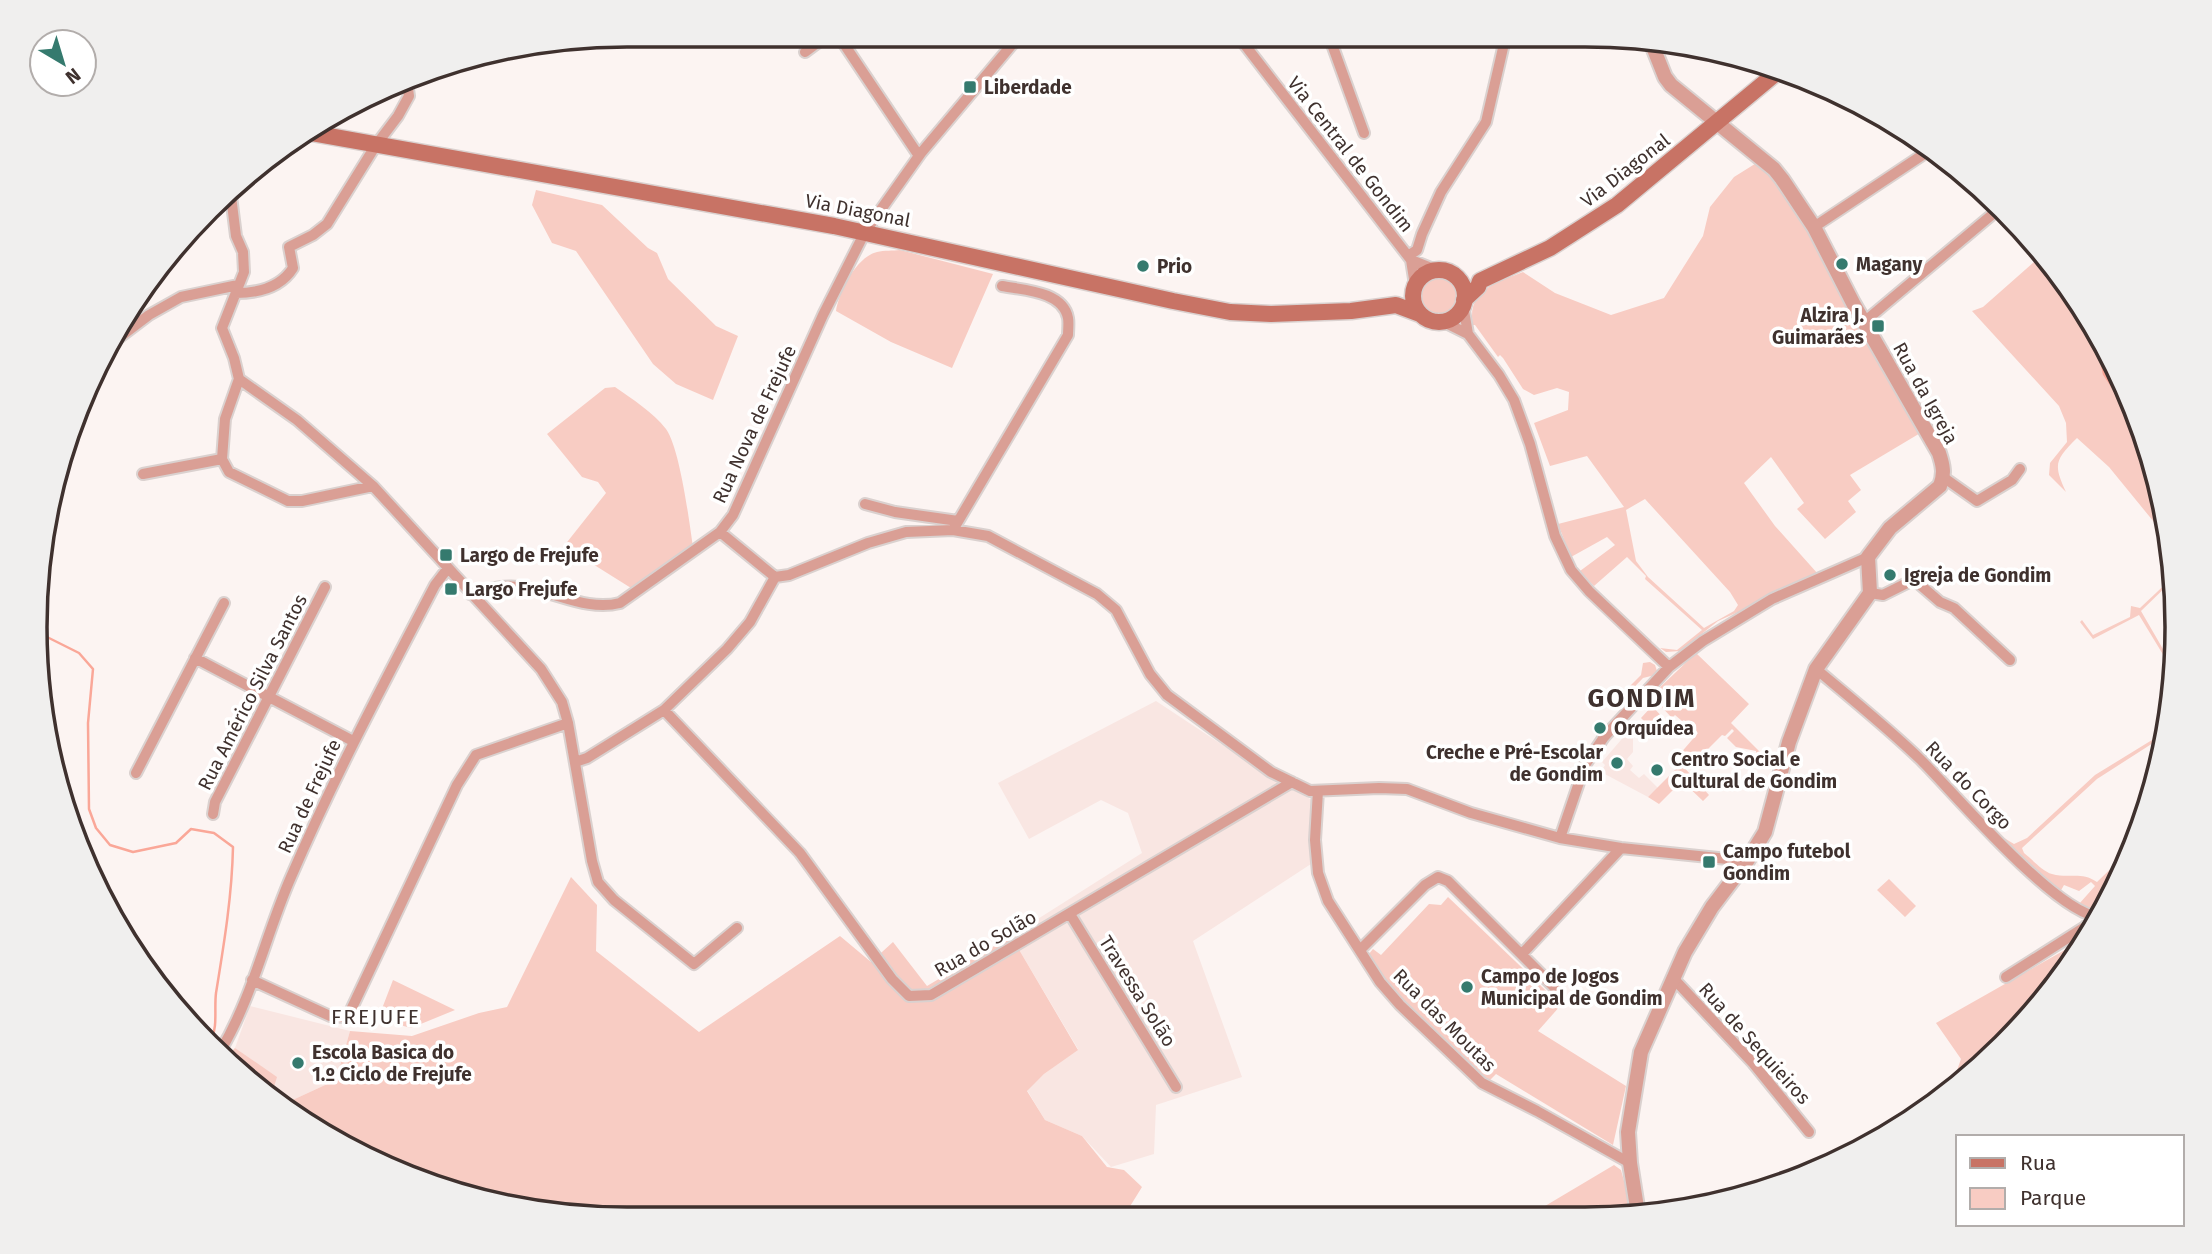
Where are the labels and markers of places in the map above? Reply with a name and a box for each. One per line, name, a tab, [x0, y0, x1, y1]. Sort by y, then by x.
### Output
place label: Liberdade	[984, 76, 1072, 99]
marker: Liberdade	[962, 79, 978, 95]
place label: Magany	[1856, 253, 1922, 276]
place label: Prio	[1157, 255, 1192, 278]
marker: Magany	[1834, 256, 1850, 272]
marker: Prio	[1135, 258, 1151, 274]
place label: Alzira J. Guimarães	[1772, 304, 1864, 349]
marker: Alzira J. Guimarães	[1870, 318, 1886, 334]
place label: Largo de Frejufe	[460, 544, 599, 567]
marker: Largo de Frejufe	[438, 547, 454, 563]
place label: Igreja de Gondim	[1904, 564, 2051, 587]
marker: Igreja de Gondim	[1882, 567, 1898, 583]
place label: Largo Frejufe	[465, 578, 577, 601]
marker: Largo Frejufe	[443, 581, 459, 597]
place label: Orquídea	[1614, 717, 1694, 740]
marker: Orquídea	[1592, 720, 1608, 736]
place label: Creche e Pré-Escolar de Gondim	[1426, 741, 1603, 786]
place label: Centro Social e Cultural de Gondim	[1671, 748, 1837, 793]
marker: Creche e Pré-Escolar de Gondim	[1609, 755, 1625, 771]
marker: Centro Social e Cultural de Gondim	[1649, 762, 1665, 778]
place label: Campo futebol Gondim	[1723, 840, 1851, 885]
marker: Campo futebol Gondim	[1701, 854, 1717, 870]
place label: Campo de Jogos Municipal de Gondim	[1481, 965, 1663, 1010]
marker: Campo de Jogos Municipal de Gondim	[1459, 979, 1475, 995]
place label: Escola Basica do 1.º Ciclo de Frejufe	[312, 1041, 472, 1086]
marker: Escola Basica do 1.º Ciclo de Frejufe	[290, 1055, 306, 1071]

